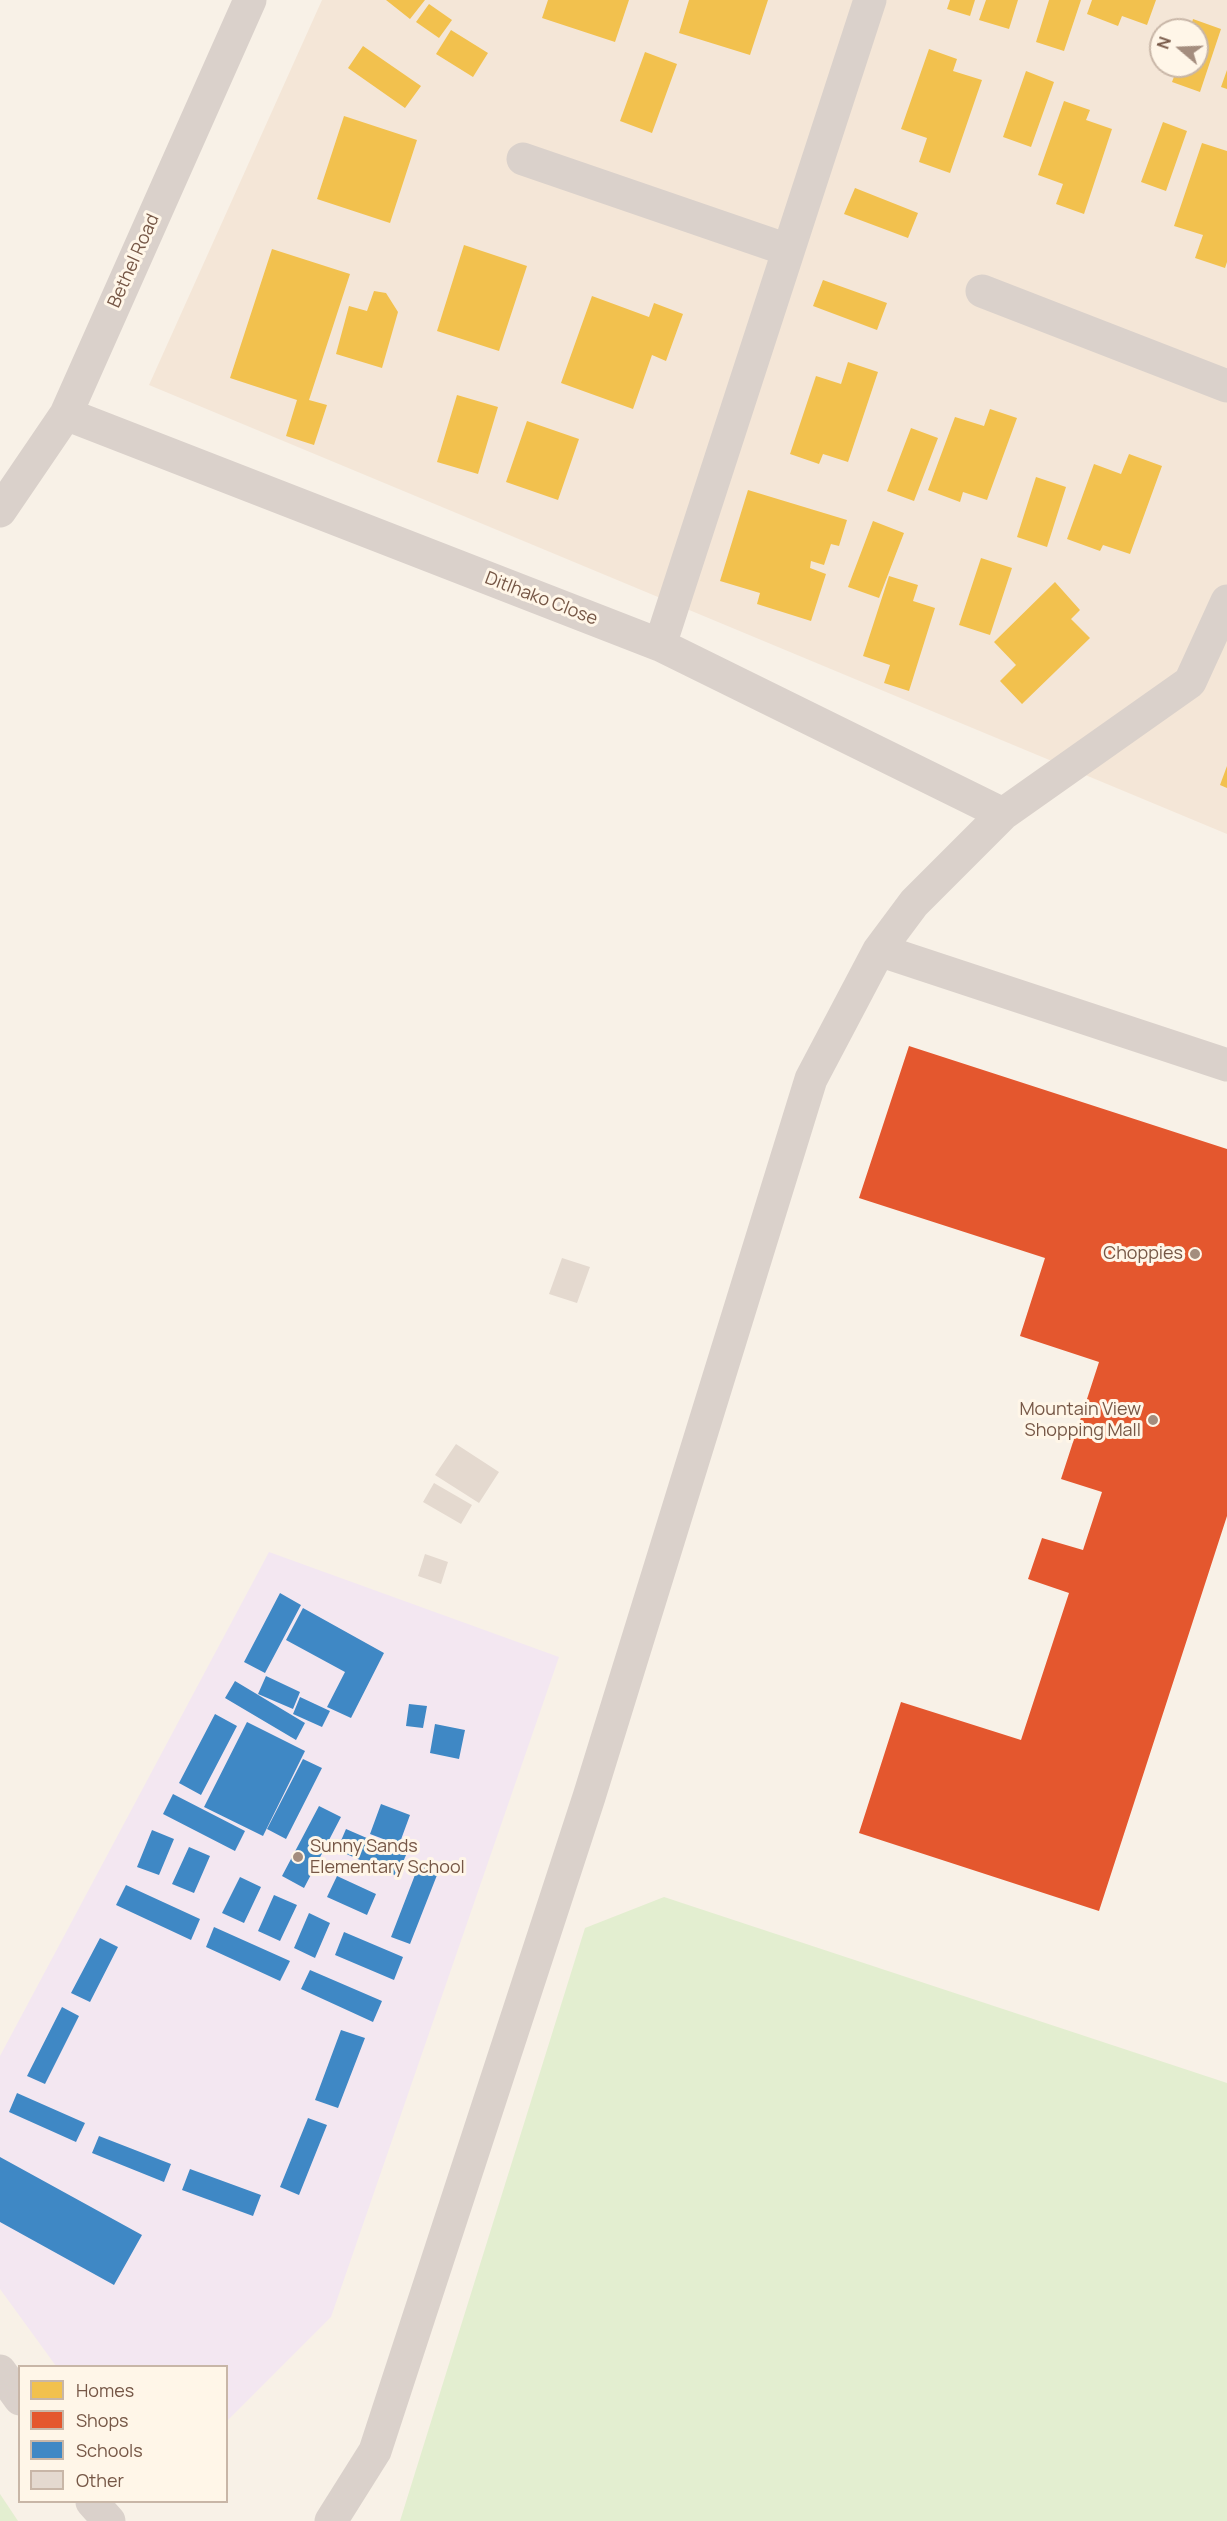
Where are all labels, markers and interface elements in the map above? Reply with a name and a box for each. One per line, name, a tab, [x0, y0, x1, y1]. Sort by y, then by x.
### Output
north arrow	[1149, 18, 1209, 78]
text: N	[1152, 34, 1176, 52]
street label: Bethel Road	[104, 211, 164, 311]
street label: Ditlhako Close	[482, 568, 600, 630]
place label: Choppies	[1103, 1243, 1183, 1265]
marker: Choppies	[1188, 1247, 1202, 1261]
place label: Mountain View Shopping Mall	[1019, 1399, 1141, 1442]
marker: Mountain View Shopping Mall	[1146, 1413, 1160, 1427]
place label: Sunny Sands Elementary School	[310, 1836, 465, 1878]
marker: Sunny Sands Elementary School	[291, 1850, 305, 1864]
legend	[18, 2365, 228, 2503]
text: Homes	[76, 2378, 134, 2402]
text: Shops	[76, 2408, 128, 2432]
text: Schools	[76, 2438, 143, 2462]
text: Other	[76, 2468, 124, 2492]

